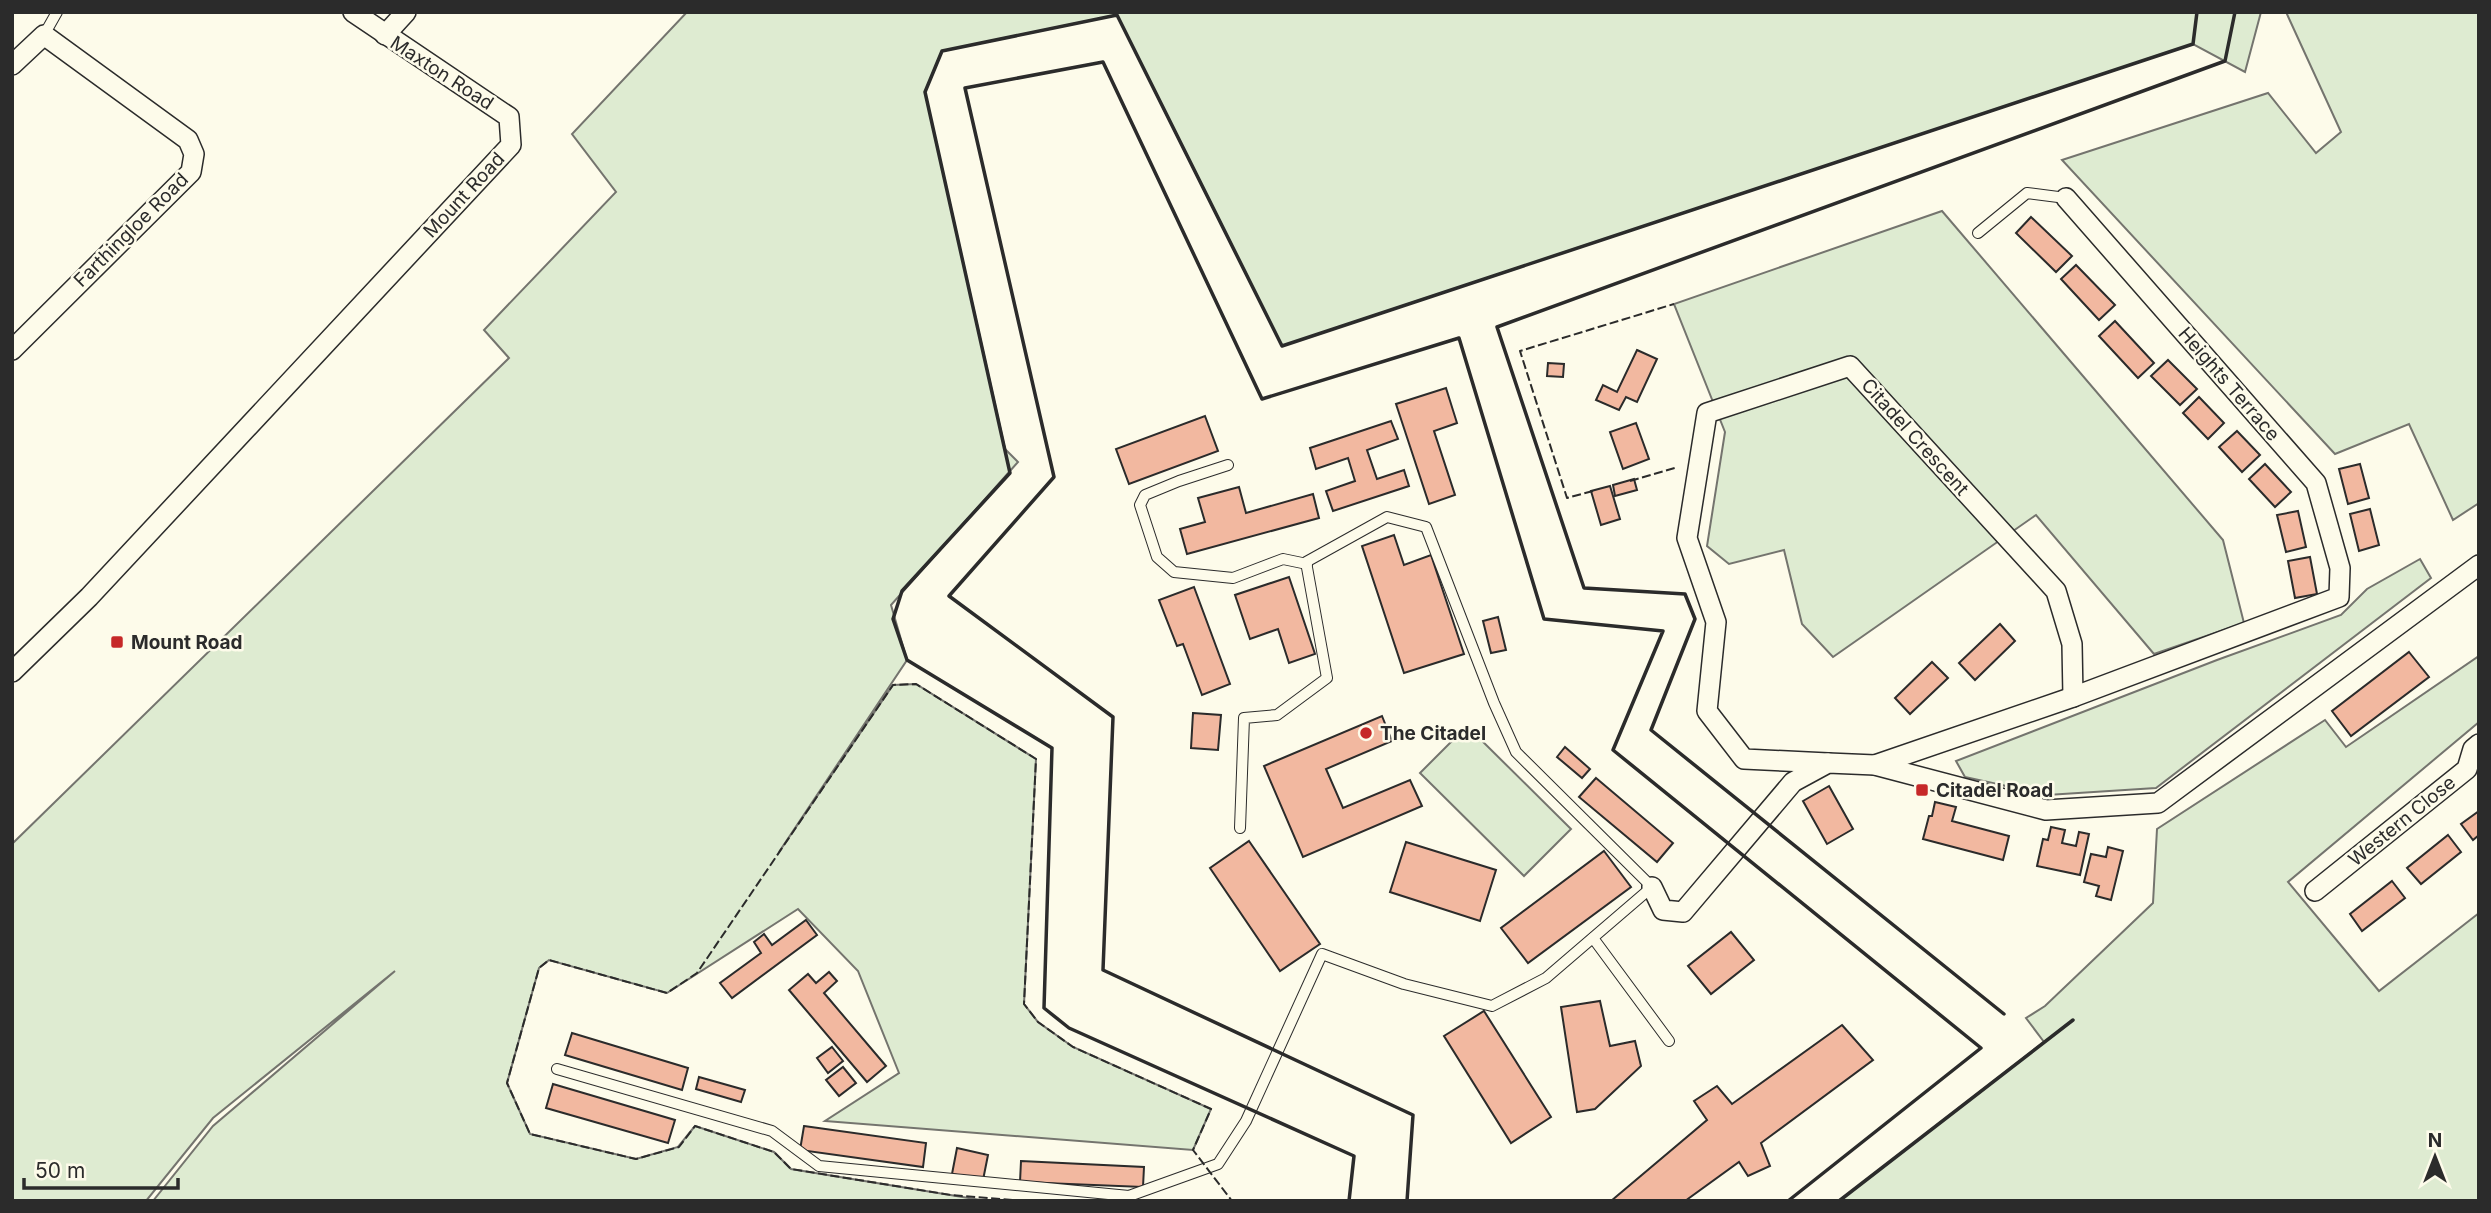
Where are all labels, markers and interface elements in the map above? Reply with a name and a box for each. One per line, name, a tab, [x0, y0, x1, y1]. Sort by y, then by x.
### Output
street label: Maxton Road	[386, 31, 498, 115]
street label: Mount Road	[419, 148, 509, 242]
street label: Farthingloe Road	[69, 168, 193, 292]
street label: Heights Terrace	[2173, 322, 2285, 446]
street label: Citadel Crescent	[1856, 374, 1974, 500]
place label: Mount Road	[131, 631, 243, 654]
marker: Mount Road	[109, 634, 125, 650]
place label: The Citadel	[1380, 722, 1486, 745]
marker: The Citadel	[1358, 725, 1374, 741]
street label: Western Close	[2344, 771, 2460, 871]
place label: Citadel Road	[1936, 779, 2053, 802]
marker: Citadel Road	[1914, 782, 1930, 798]
north arrow	[2400, 1122, 2470, 1192]
text: N	[2428, 1129, 2442, 1152]
scale bar	[24, 1146, 178, 1190]
text: 50 m	[35, 1158, 85, 1183]

